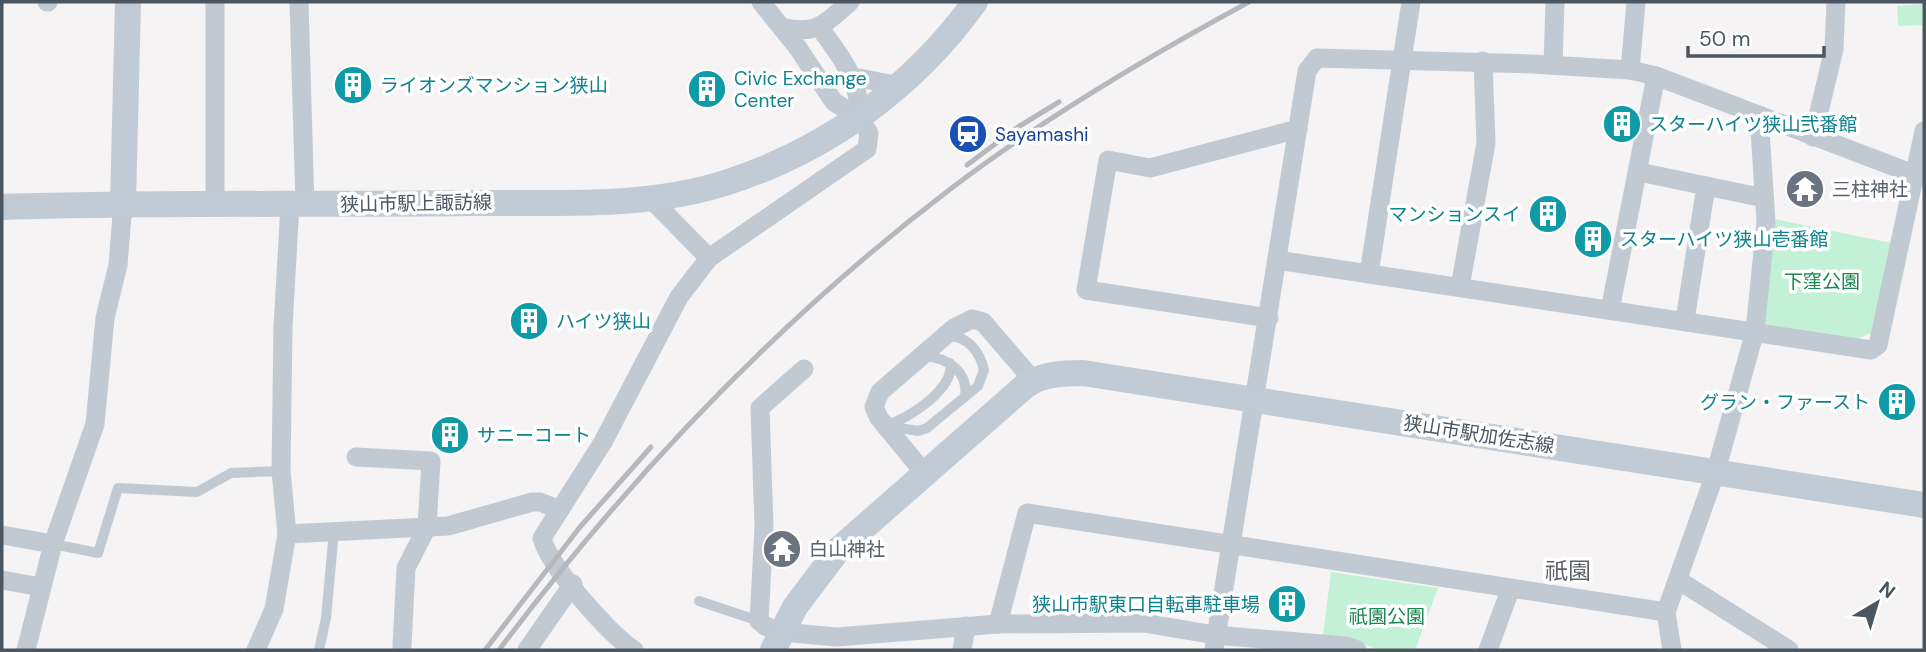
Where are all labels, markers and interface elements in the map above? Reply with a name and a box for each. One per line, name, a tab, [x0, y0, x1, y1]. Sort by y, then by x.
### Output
scale bar	[1688, 14, 1825, 58]
text: 50 m	[1699, 25, 1750, 53]
building icon: ライオンズマンション狭山	[332, 64, 374, 106]
place label: Civic Exchange Center	[734, 66, 867, 113]
building icon: Civic Exchange Center	[686, 68, 728, 110]
place label: ライオンズマンション狭山	[380, 73, 608, 98]
building icon: スターハイツ狭山弐番館	[1601, 103, 1643, 145]
place label: スターハイツ狭山弐番館	[1649, 112, 1857, 137]
station icon: Sayamashi	[947, 113, 989, 155]
place label: Sayamashi	[995, 122, 1089, 147]
temple icon: 三柱神社	[1784, 168, 1826, 210]
place label: 三柱神社	[1832, 177, 1908, 202]
street label: 狭山市駅上諏訪線	[340, 190, 492, 217]
building icon: マンションスイ	[1527, 193, 1569, 235]
place label: マンションスイ	[1388, 202, 1521, 227]
building icon: スターハイツ狭山壱番館	[1572, 218, 1614, 260]
place label: スターハイツ狭山壱番館	[1620, 227, 1828, 252]
park label: 下窪公園	[1784, 269, 1860, 294]
building icon: ハイツ狭山	[508, 300, 550, 342]
place label: ハイツ狭山	[556, 309, 651, 334]
building icon: グラン・ファースト	[1876, 381, 1918, 423]
place label: グラン・ファースト	[1700, 390, 1870, 415]
street label: 狭山市駅加佐志線	[1402, 410, 1556, 459]
building icon: サニーコート	[429, 414, 471, 456]
place label: サニーコート	[477, 423, 591, 448]
temple icon: 白山神社	[761, 528, 803, 570]
place label: 白山神社	[809, 537, 885, 562]
district label: 祇園	[1545, 556, 1591, 586]
north arrow	[1842, 568, 1912, 638]
text: N	[1874, 576, 1900, 604]
building icon: 狭山市駅東口自転車駐車場	[1266, 583, 1308, 625]
place label: 狭山市駅東口自転車駐車場	[1032, 592, 1260, 617]
park label: 祇園公園	[1349, 604, 1425, 629]

